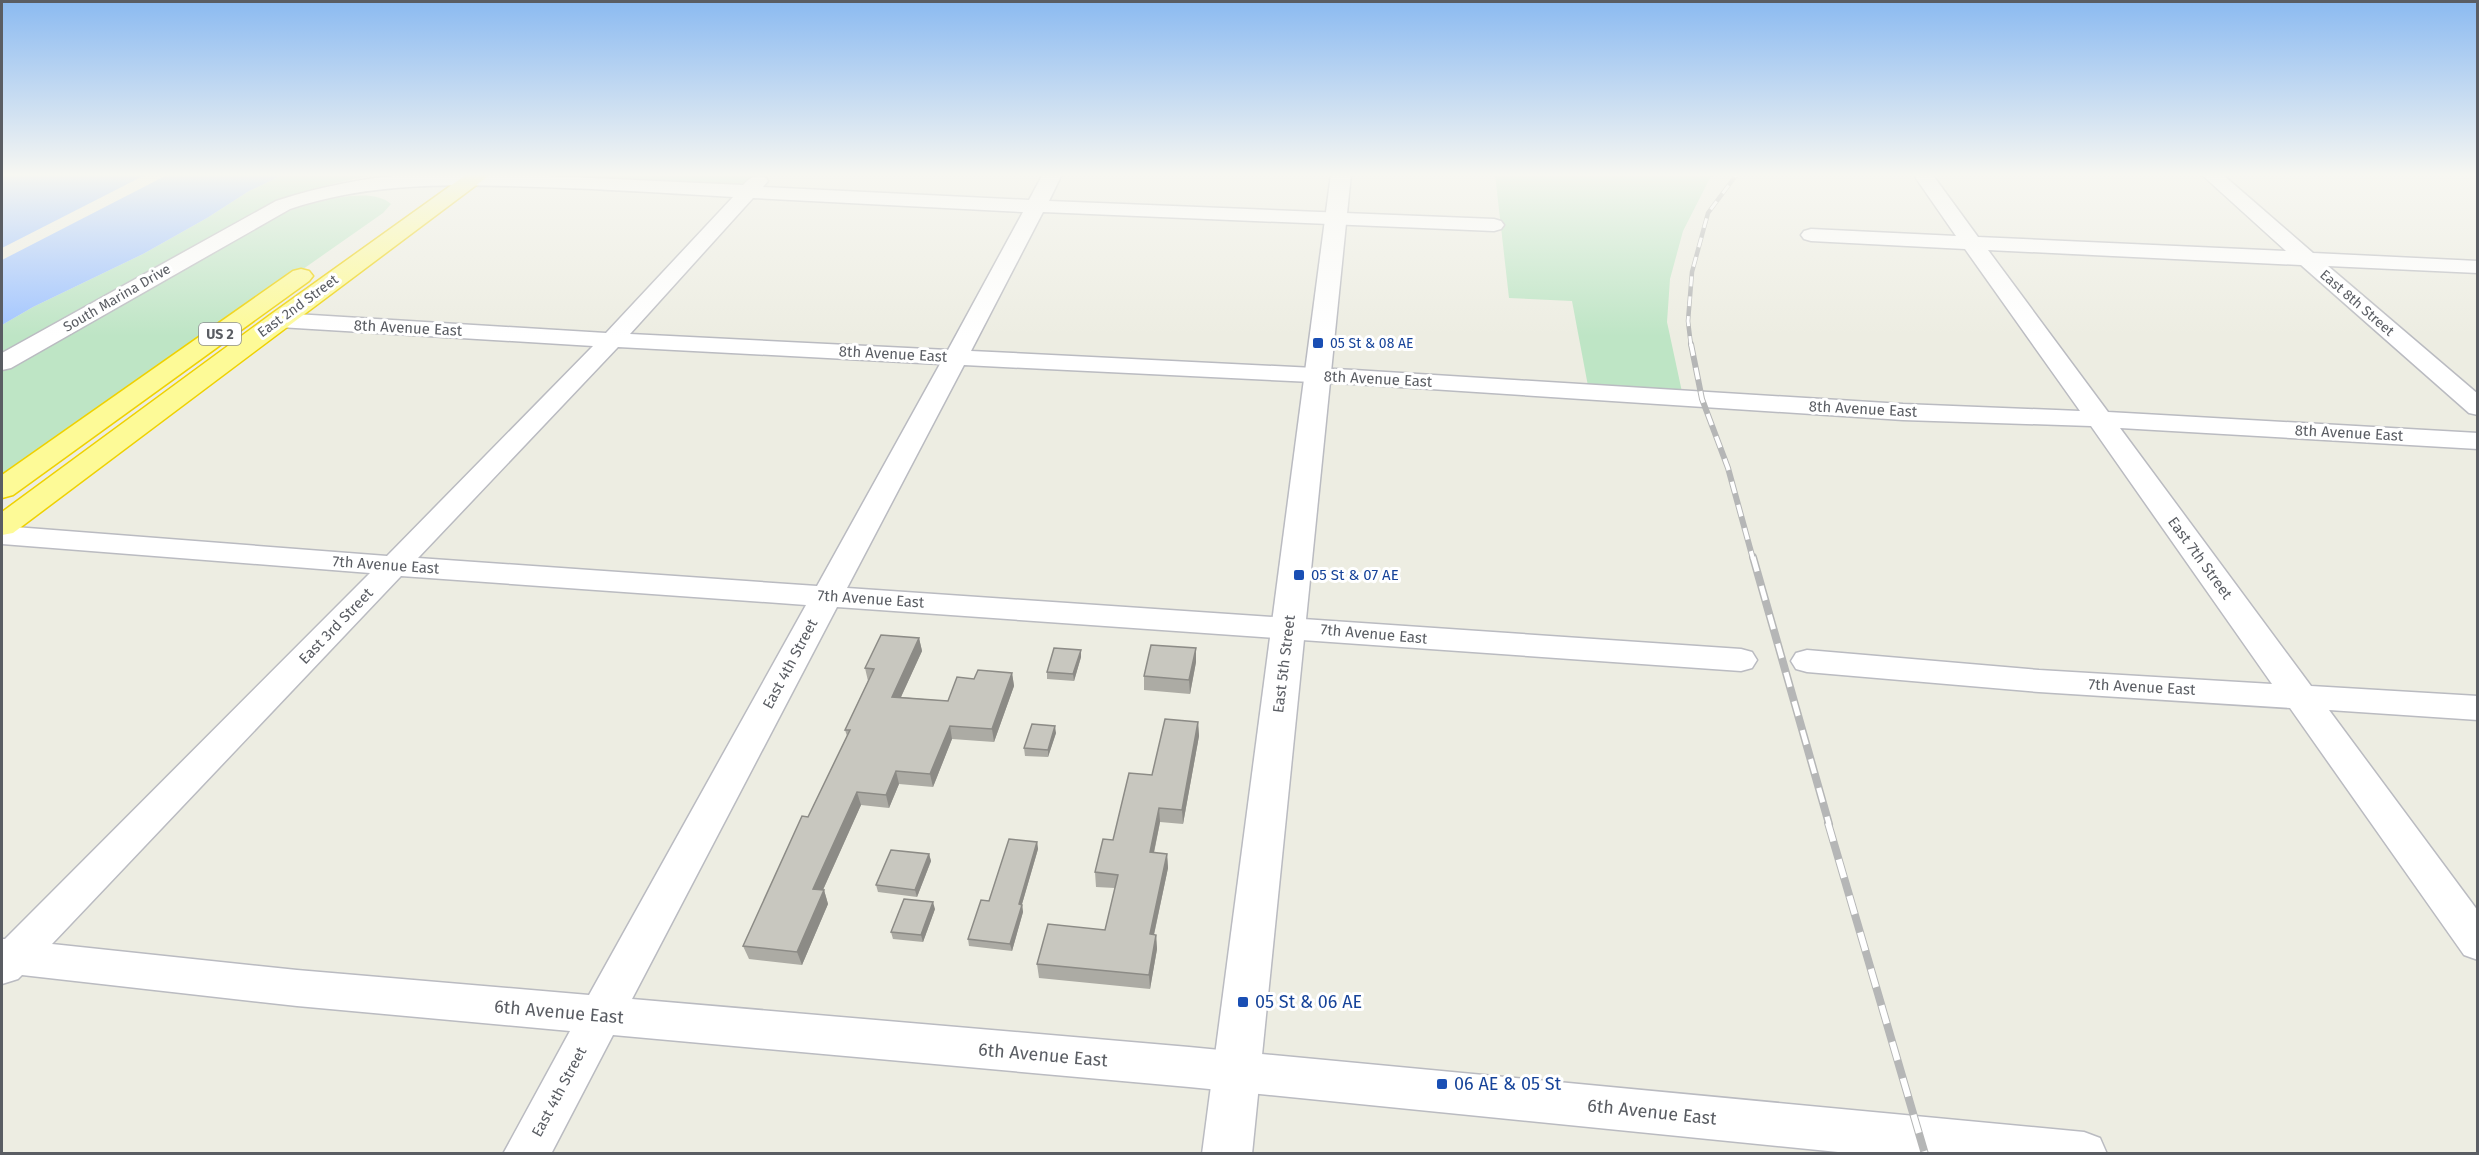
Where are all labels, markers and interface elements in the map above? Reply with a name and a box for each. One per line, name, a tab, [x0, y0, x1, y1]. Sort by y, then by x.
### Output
street label: South Marina Drive	[60, 260, 174, 336]
street label: East 8th Street	[2316, 266, 2398, 340]
street label: East 2nd Street	[254, 271, 342, 341]
street label: 8th Avenue East	[353, 316, 463, 340]
road number: US 2	[199, 323, 241, 345]
place label: 05 St & 08 AE	[1330, 335, 1414, 352]
marker: 05 St & 08 AE	[1311, 336, 1325, 350]
street label: 8th Avenue East	[838, 342, 948, 366]
street label: 8th Avenue East	[1323, 367, 1433, 391]
street label: 8th Avenue East	[1808, 397, 1918, 421]
street label: 8th Avenue East	[2294, 421, 2404, 445]
street label: East 7th Street	[2164, 513, 2236, 603]
street label: 7th Avenue East	[332, 552, 441, 578]
place label: 05 St & 07 AE	[1311, 566, 1399, 584]
marker: 05 St & 07 AE	[1292, 568, 1306, 582]
street label: East 3rd Street	[295, 584, 377, 668]
street label: 7th Avenue East	[817, 586, 926, 612]
street label: East 5th Street	[1269, 613, 1299, 714]
street label: East 4th Street	[759, 616, 821, 712]
street label: 7th Avenue East	[1320, 620, 1429, 648]
street label: 7th Avenue East	[2088, 675, 2196, 699]
place label: 05 St & 06 AE	[1255, 991, 1362, 1013]
street label: 6th Avenue East	[493, 995, 625, 1029]
marker: 05 St & 06 AE	[1236, 995, 1250, 1009]
street label: 6th Avenue East	[977, 1038, 1109, 1072]
street label: East 4th Street	[528, 1044, 590, 1140]
place label: 06 AE & 05 St	[1454, 1073, 1562, 1095]
marker: 06 AE & 05 St	[1435, 1077, 1449, 1091]
street label: 6th Avenue East	[1586, 1094, 1718, 1130]

